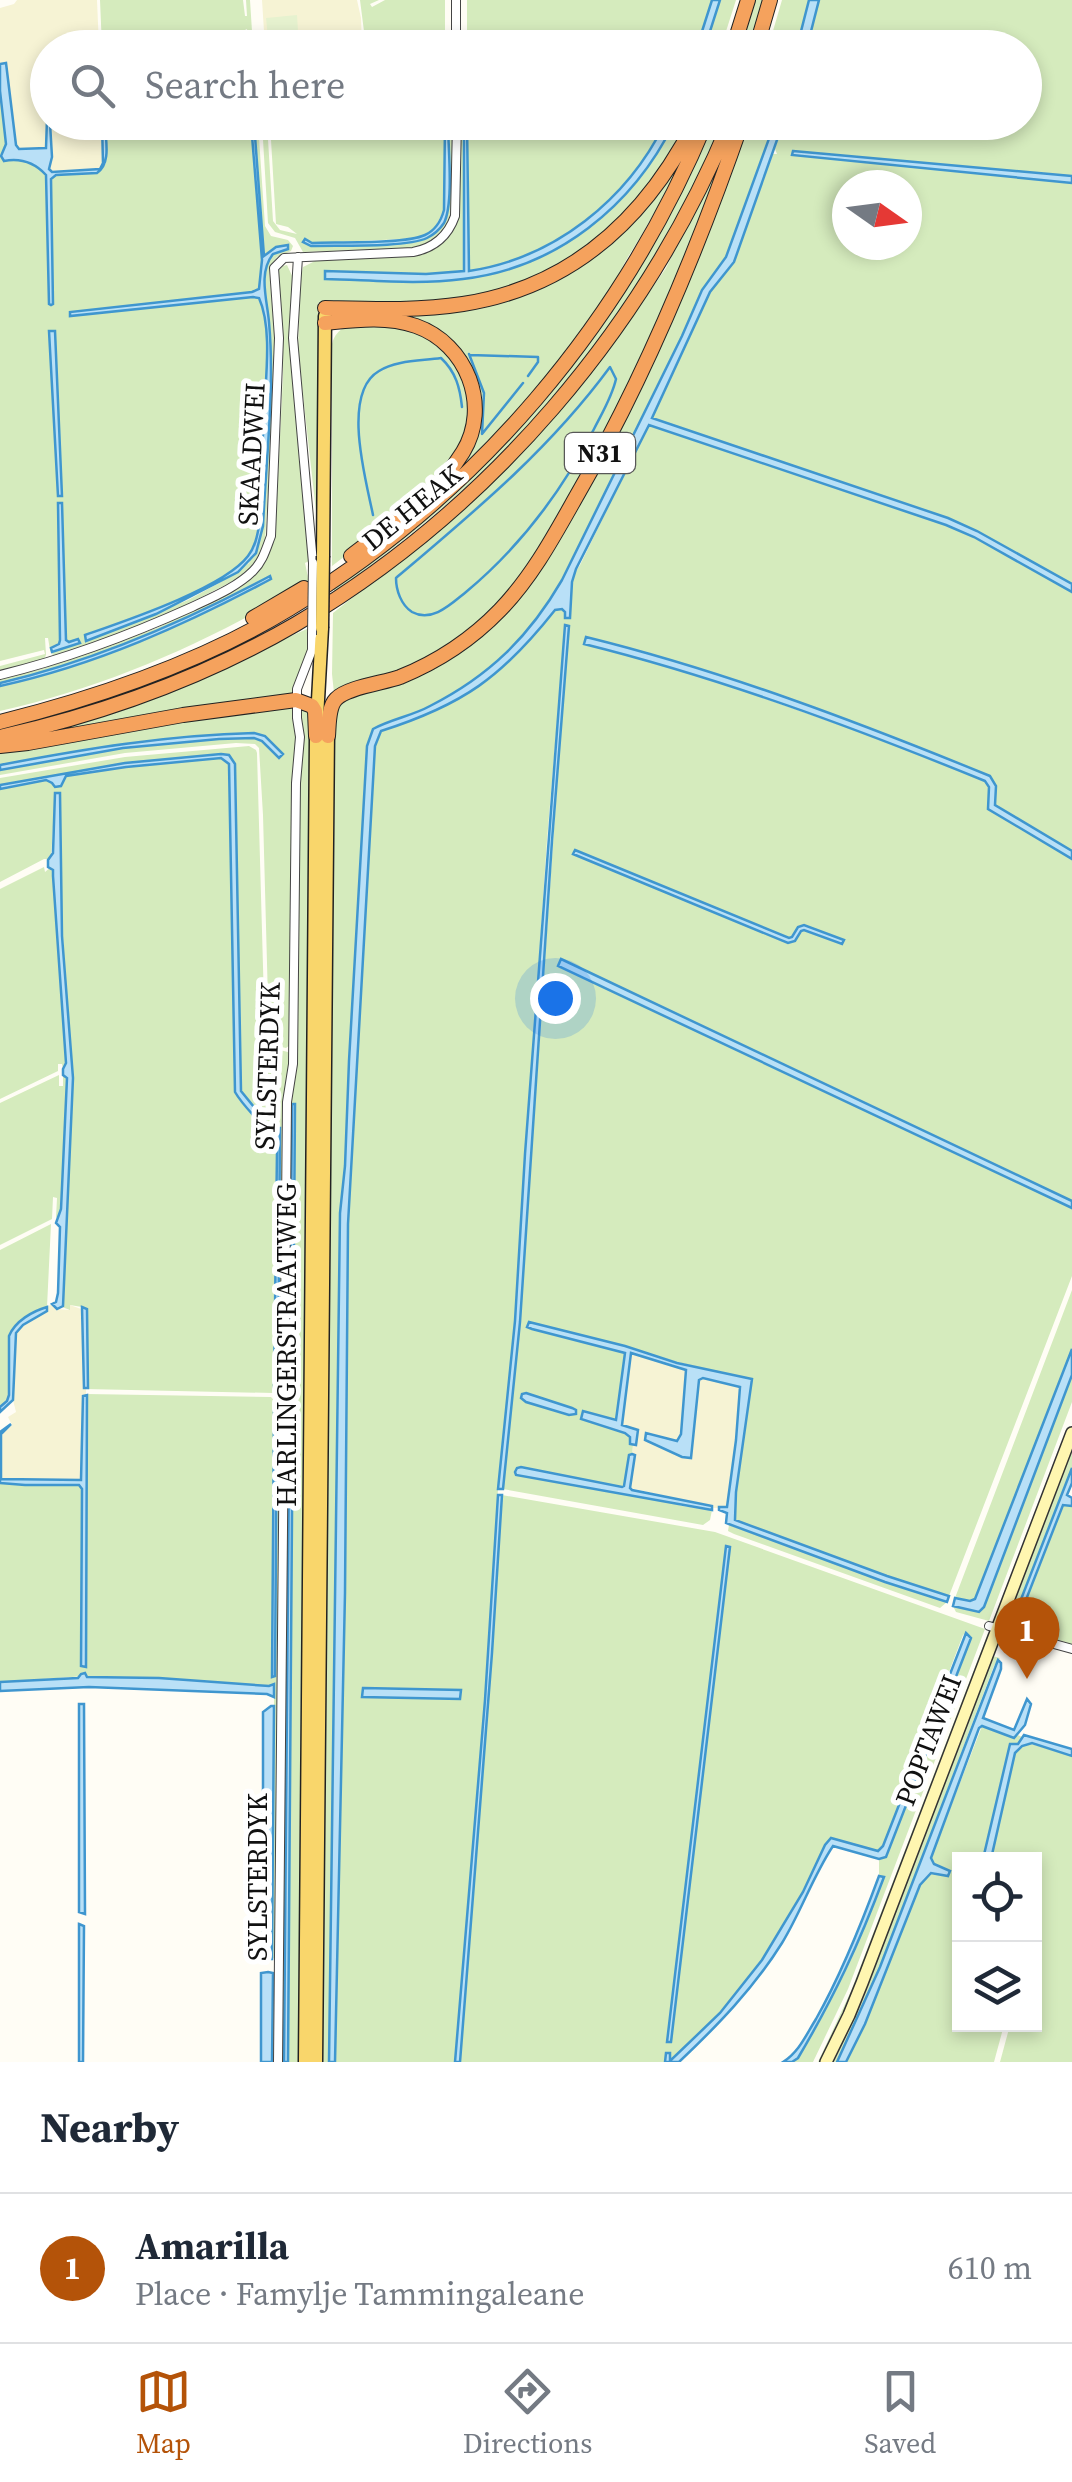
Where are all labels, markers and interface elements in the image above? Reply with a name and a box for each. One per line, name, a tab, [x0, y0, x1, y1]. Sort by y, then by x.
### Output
search box	[30, 30, 1042, 140]
icon: search	[65, 58, 120, 113]
text: Search here	[145, 59, 345, 111]
north arrow	[832, 170, 922, 260]
street label: SKAADWEI	[228, 382, 274, 526]
road number: N31	[565, 433, 635, 473]
street label: DE HEAK	[354, 455, 470, 559]
your location	[530, 973, 581, 1024]
street label: SYLSTERDYK	[245, 981, 289, 1151]
street label: HARLINGERSTRAATWEG	[267, 1183, 305, 1507]
pin: 1	[994, 1596, 1060, 1679]
street label: POPTAWEI	[886, 1669, 970, 1811]
street label: SYLSTERDYK	[238, 1793, 276, 1961]
map controls	[952, 1852, 1042, 2032]
button: locate	[952, 1852, 1042, 1942]
button: layers	[952, 1942, 1042, 2032]
text: Nearby	[40, 2098, 179, 2156]
text: Amarilla	[135, 2220, 289, 2272]
text: 1	[64, 2246, 81, 2290]
text: 610 m	[948, 2246, 1032, 2290]
text: Place · Famylje Tammingaleane	[135, 2272, 585, 2316]
tab: Map	[136, 2364, 191, 2462]
tab: Directions	[463, 2364, 592, 2462]
tab: Saved	[864, 2364, 936, 2462]

